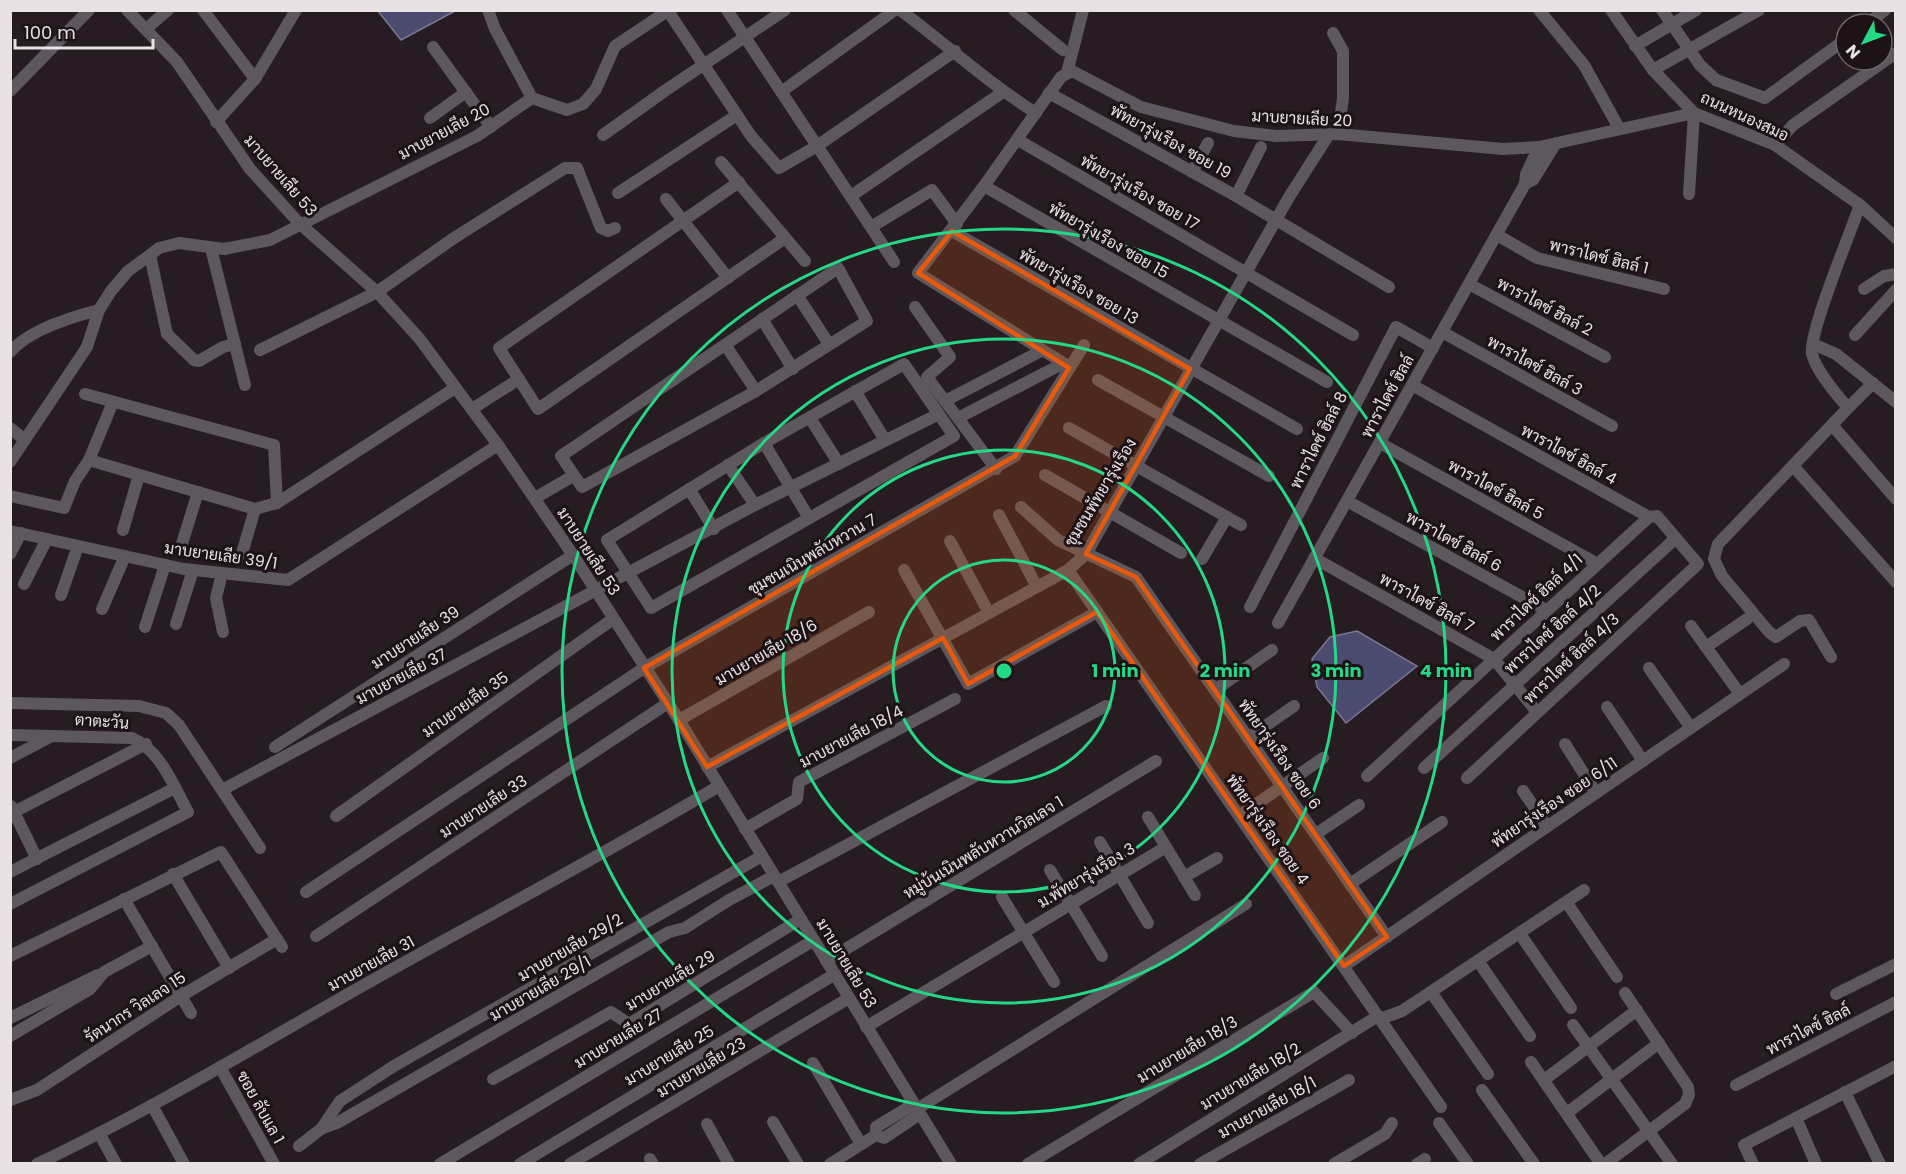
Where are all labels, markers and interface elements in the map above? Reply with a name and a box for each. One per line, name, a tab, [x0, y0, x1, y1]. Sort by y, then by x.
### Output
scale bar	[15, 12, 153, 50]
north arrow	[1834, 12, 1894, 72]
text: 100 m	[24, 20, 76, 45]
text: N	[1840, 39, 1866, 64]
street label: ถนนหนองสมอ	[1697, 86, 1793, 147]
street label: มาบยายเลีย 20	[394, 98, 494, 165]
street label: พัทยารุ่งเรือง ซอย 19	[1106, 99, 1236, 184]
street label: มาบยายเลีย 20	[1251, 104, 1353, 133]
street label: มาบยายเลีย 53	[239, 130, 322, 221]
street label: พัทยารุ่งเรือง ซอย 17	[1076, 149, 1204, 236]
street label: พัทยารุ่งเรือง ซอย 15	[1044, 197, 1173, 284]
street label: พาราไดซ์ ฮิลล์ 1	[1547, 232, 1651, 280]
street label: พัทยารุ่งเรือง ซอย 13	[1015, 243, 1143, 330]
street label: พาราไดซ์ ฮิลล์ 2	[1493, 271, 1597, 341]
street label: พาราไดซ์ ฮิลล์ 3	[1483, 329, 1587, 401]
street label: พาราไดซ์ ฮิลล์	[1354, 350, 1420, 442]
street label: พาราไดซ์ ฮิลล์ 8	[1283, 387, 1353, 493]
street label: พาราไดซ์ ฮิลล์ 4	[1517, 418, 1621, 490]
street label: ชุมชนพัทยารุ่งเรือง	[1059, 434, 1142, 551]
street label: พาราไดซ์ ฮิลล์ 5	[1444, 453, 1548, 525]
street label: มาบยายเลีย 53	[551, 503, 626, 600]
street label: พาราไดซ์ ฮิลล์ 6	[1402, 505, 1506, 577]
street label: ชุมชนเนินพลับหวาน 7	[744, 508, 881, 601]
street label: มาบยายเลีย 39/1	[163, 536, 279, 575]
street label: พาราไดซ์ ฮิลล์ 4/1	[1484, 548, 1588, 646]
street label: พาราไดซ์ ฮิลล์ 7	[1375, 566, 1479, 638]
street label: พาราไดซ์ ฮิลล์ 4/2	[1498, 579, 1606, 679]
street label: มาบยายเลีย 39	[367, 600, 464, 675]
street label: พาราไดซ์ ฮิลล์ 4/3	[1518, 607, 1624, 709]
street label: มาบยายเลีย 18/6	[711, 614, 822, 691]
street label: มาบยายเลีย 37	[352, 643, 451, 710]
text: 1 min	[1091, 658, 1139, 683]
text: 2 min	[1200, 658, 1250, 683]
text: 3 min	[1310, 658, 1362, 683]
text: 4 min	[1420, 658, 1472, 683]
centre of rings	[994, 661, 1014, 681]
street label: มาบยายเลีย 35	[417, 666, 513, 743]
street label: พัทยารุ่งเรือง ซอย 6	[1233, 694, 1326, 814]
street label: มาบยายเลีย 18/4	[795, 699, 907, 773]
street label: ตาตะวัน	[74, 708, 130, 735]
street label: พัทยารุ่งเรือง ซอย 6/11	[1486, 751, 1622, 853]
street label: มาบยายเลีย 33	[435, 769, 532, 843]
street label: พัทยารุ่งเรือง ซอย 4	[1221, 769, 1314, 889]
street label: หมู่บ้นเนินพลับหวานวิลเลจ 1	[899, 790, 1068, 904]
street label: ม.พัทยารุ่งเรือง 3	[1033, 837, 1139, 914]
street label: มาบยายเลีย 29/2	[514, 908, 627, 987]
street label: มาบยายเลีย 53	[811, 914, 882, 1013]
street label: มาบยายเลีย 31	[324, 930, 419, 997]
street label: มาบยายเลีย 29	[621, 945, 719, 1016]
street label: มาบยายเลีย 29/1	[485, 950, 595, 1027]
street label: รัตนากร วิลเลจ 15	[80, 966, 190, 1049]
street label: พาราไดซ์ ฮิลล์	[1761, 997, 1855, 1061]
street label: มาบยายเลีย 27	[570, 1003, 667, 1074]
street label: มาบยายเลีย 18/3	[1133, 1010, 1242, 1089]
street label: มาบยายเลีย 25	[620, 1020, 718, 1091]
street label: มาบยายเลีย 23	[652, 1032, 750, 1103]
street label: มาบยายเลีย 18/2	[1196, 1037, 1305, 1116]
street label: ซอย ลับแล 1	[231, 1067, 290, 1148]
street label: มาบยายเลีย 18/1	[1214, 1071, 1321, 1144]

